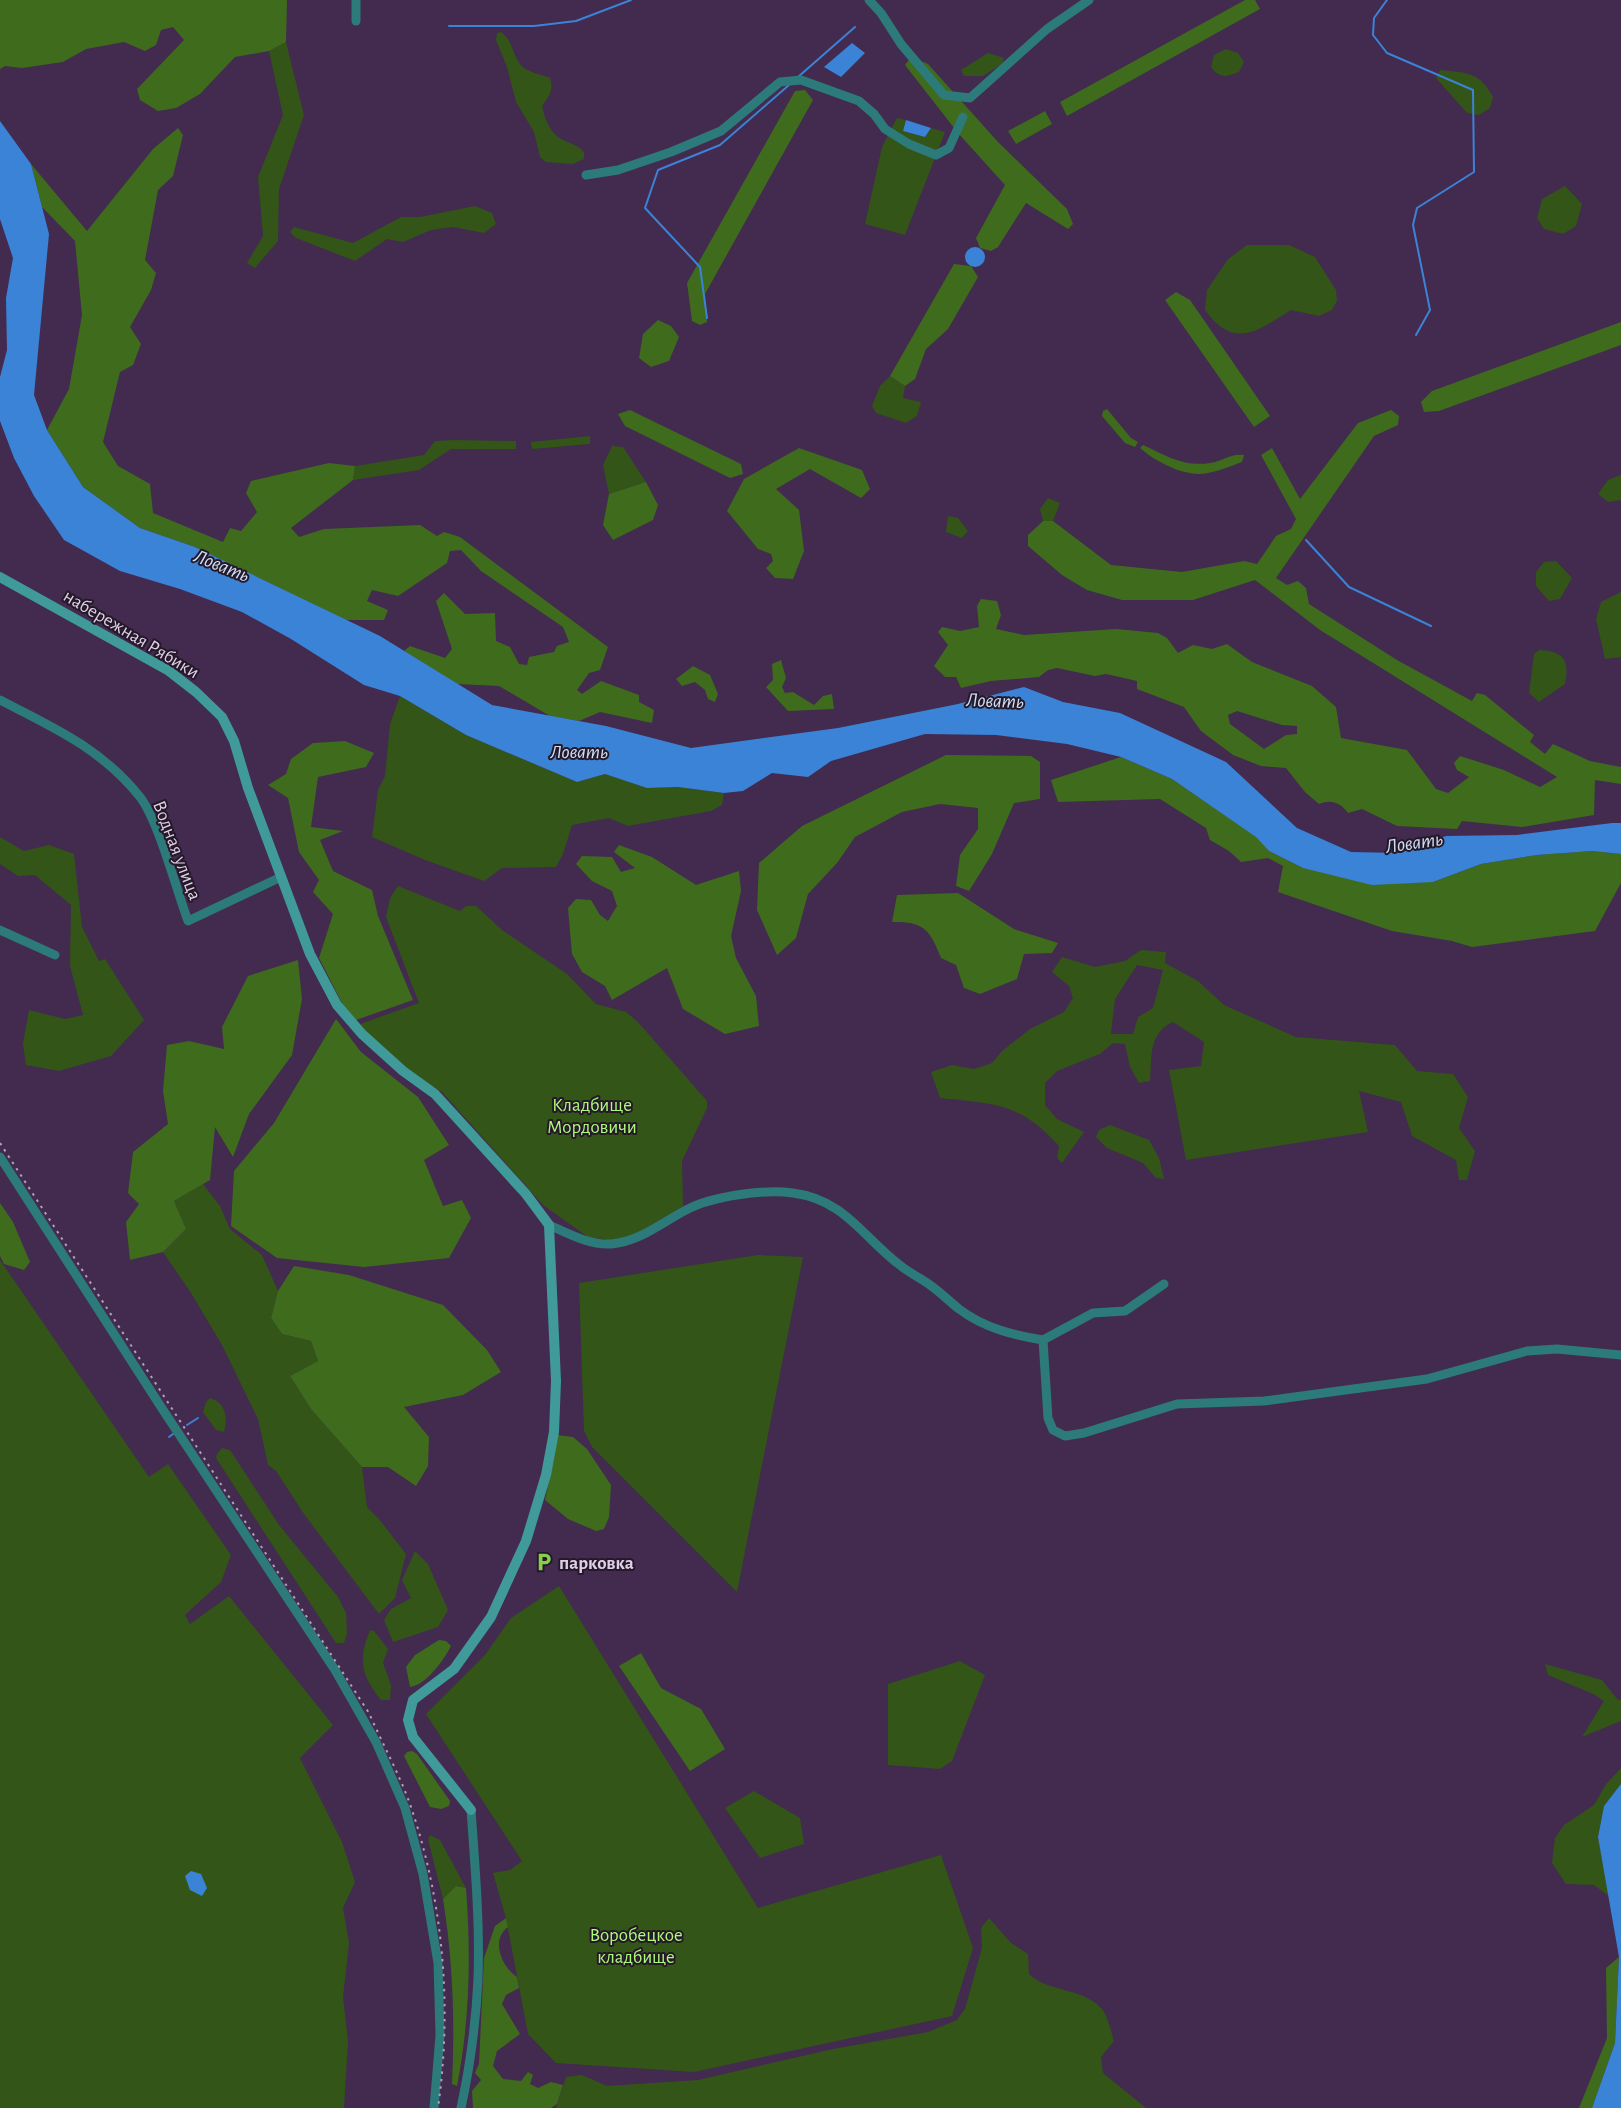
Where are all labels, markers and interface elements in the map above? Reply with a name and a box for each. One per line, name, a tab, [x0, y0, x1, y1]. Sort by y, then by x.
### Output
water label: Ловать	[190, 545, 252, 586]
street label: набережная Рябики	[60, 586, 202, 682]
water label: Ловать	[965, 690, 1024, 712]
water label: Ловать	[549, 742, 608, 762]
street label: Водная улица	[149, 798, 204, 903]
water label: Ловать	[1383, 829, 1444, 857]
park label: Кладбище Мордовичи	[547, 1096, 637, 1137]
parking icon: парковка	[533, 1551, 555, 1573]
place label: парковка	[559, 1554, 634, 1573]
park label: Воробецкое кладбище	[589, 1926, 683, 1967]

